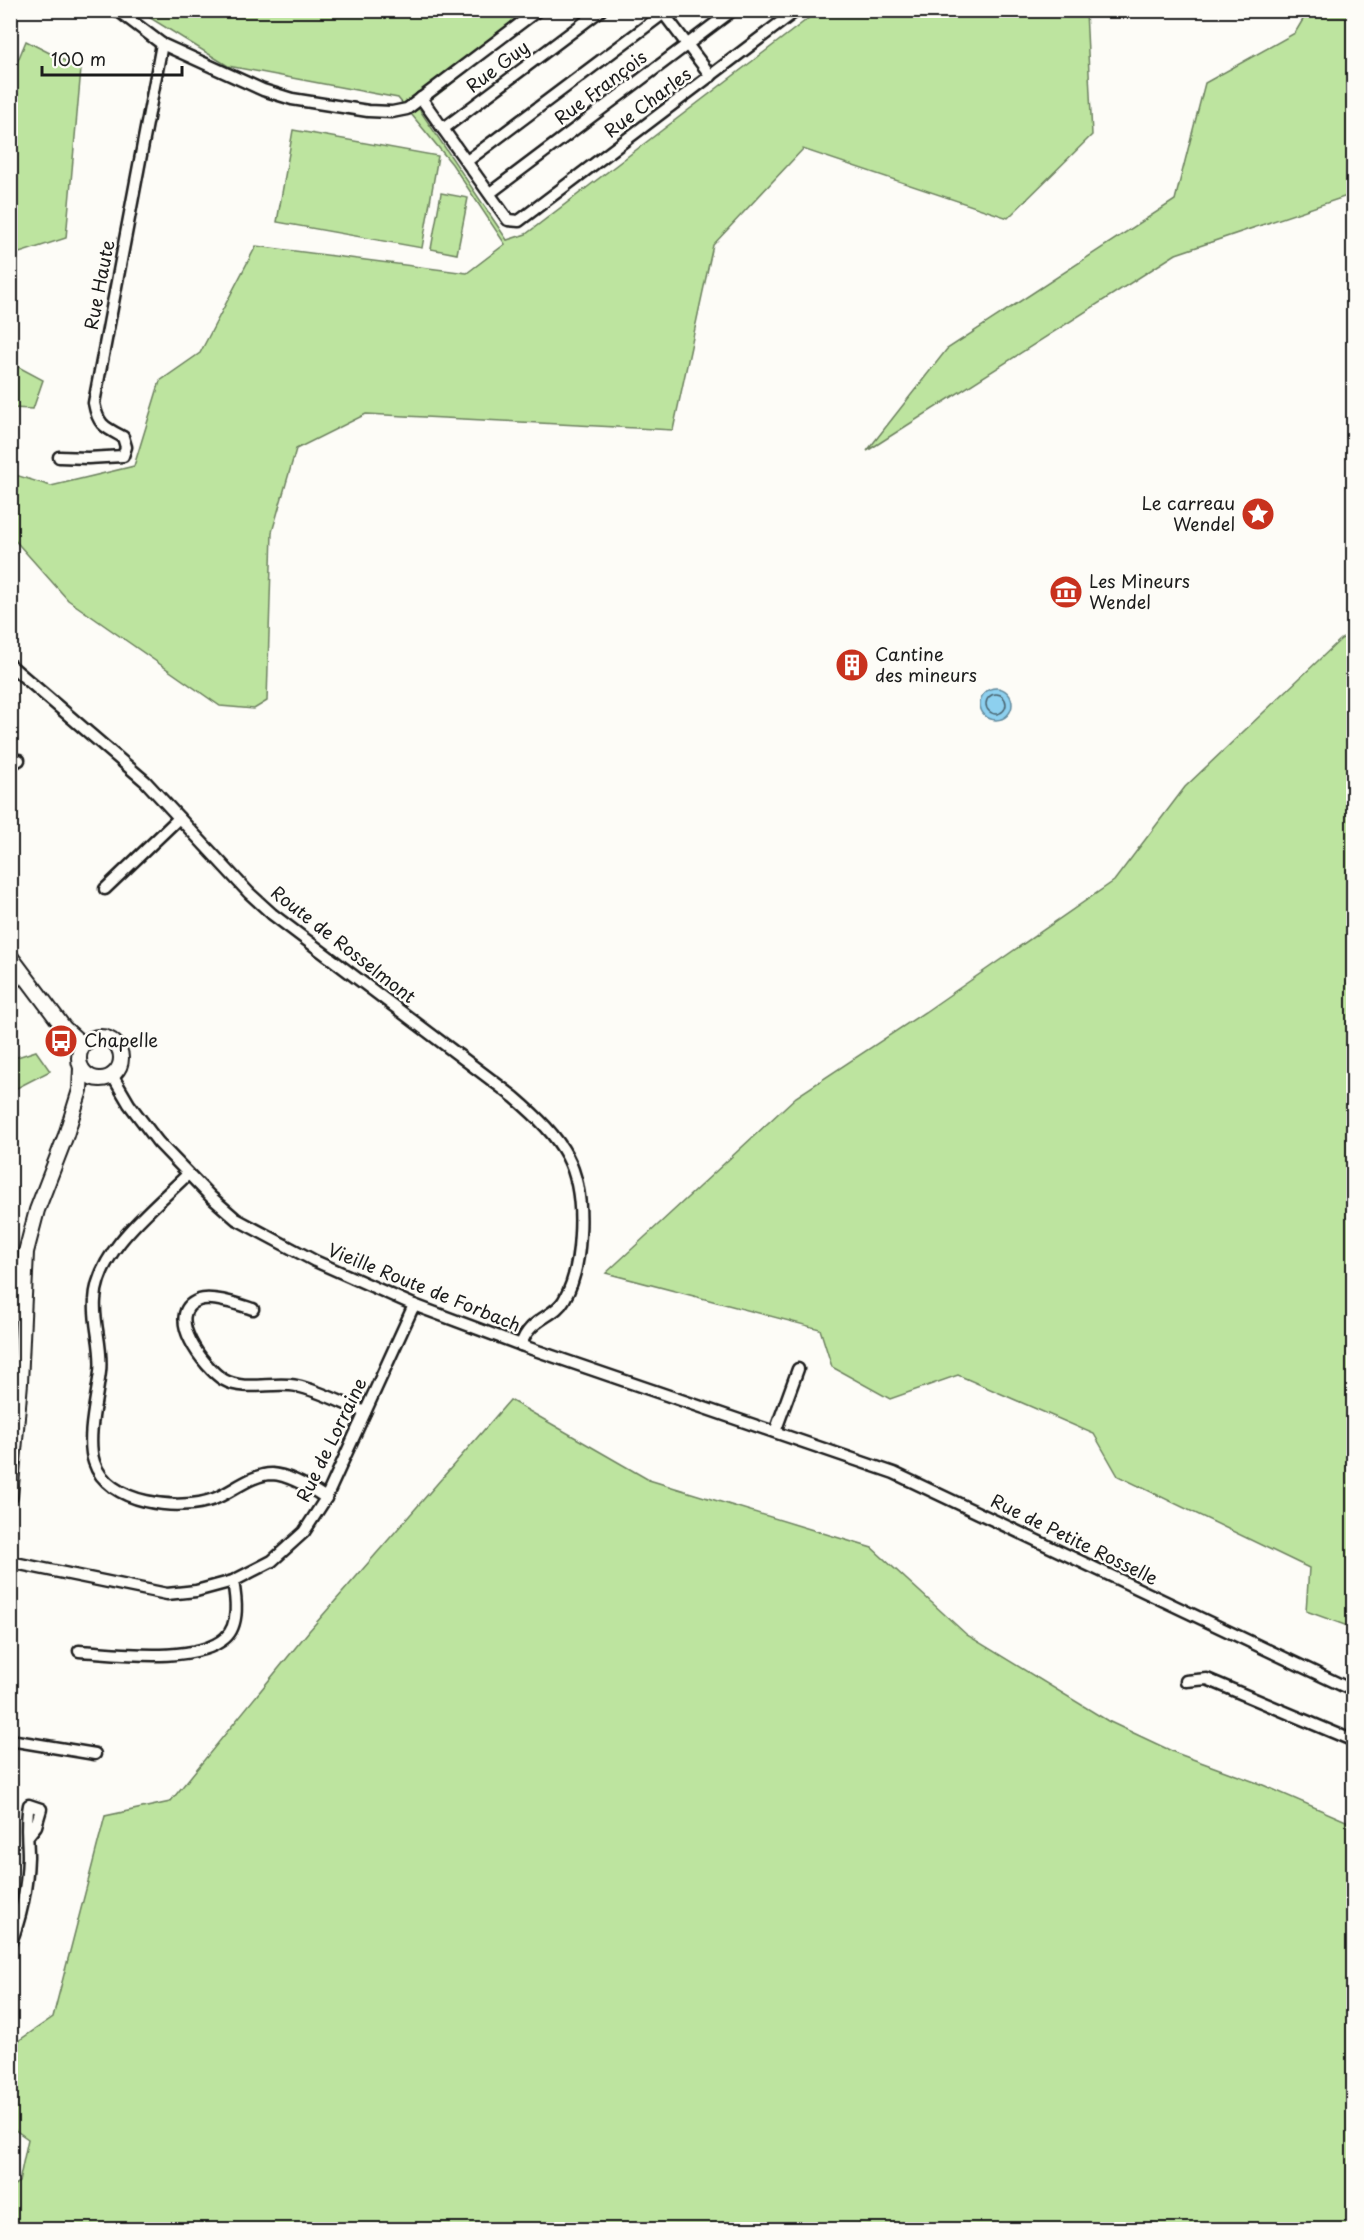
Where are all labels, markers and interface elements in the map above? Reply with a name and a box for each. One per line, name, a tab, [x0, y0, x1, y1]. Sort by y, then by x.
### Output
street label: Rue Guy	[460, 33, 534, 99]
scale bar	[42, 39, 182, 77]
street label: Rue François	[548, 43, 652, 131]
text: 100 m	[51, 45, 106, 72]
street label: Rue Charles	[598, 60, 696, 144]
street label: Rue Haute	[77, 237, 120, 332]
place label: Le carreau Wendel	[1141, 489, 1235, 537]
place icon: Le carreau Wendel	[1240, 496, 1276, 532]
place label: Les Mineurs Wendel	[1089, 567, 1190, 615]
museum icon: Les Mineurs Wendel	[1048, 574, 1084, 610]
place label: Cantine des mineurs	[875, 640, 977, 688]
building icon: Cantine des mineurs	[834, 647, 870, 683]
street label: Route de Rosselmont	[266, 879, 422, 1009]
bus stop icon: Chapelle	[43, 1023, 79, 1059]
place label: Chapelle	[84, 1026, 158, 1053]
street label: Vieille Route de Forbach	[324, 1236, 525, 1338]
street label: Rue de Lorraine	[289, 1372, 373, 1506]
street label: Rue de Petite Rosselle	[987, 1486, 1163, 1591]

